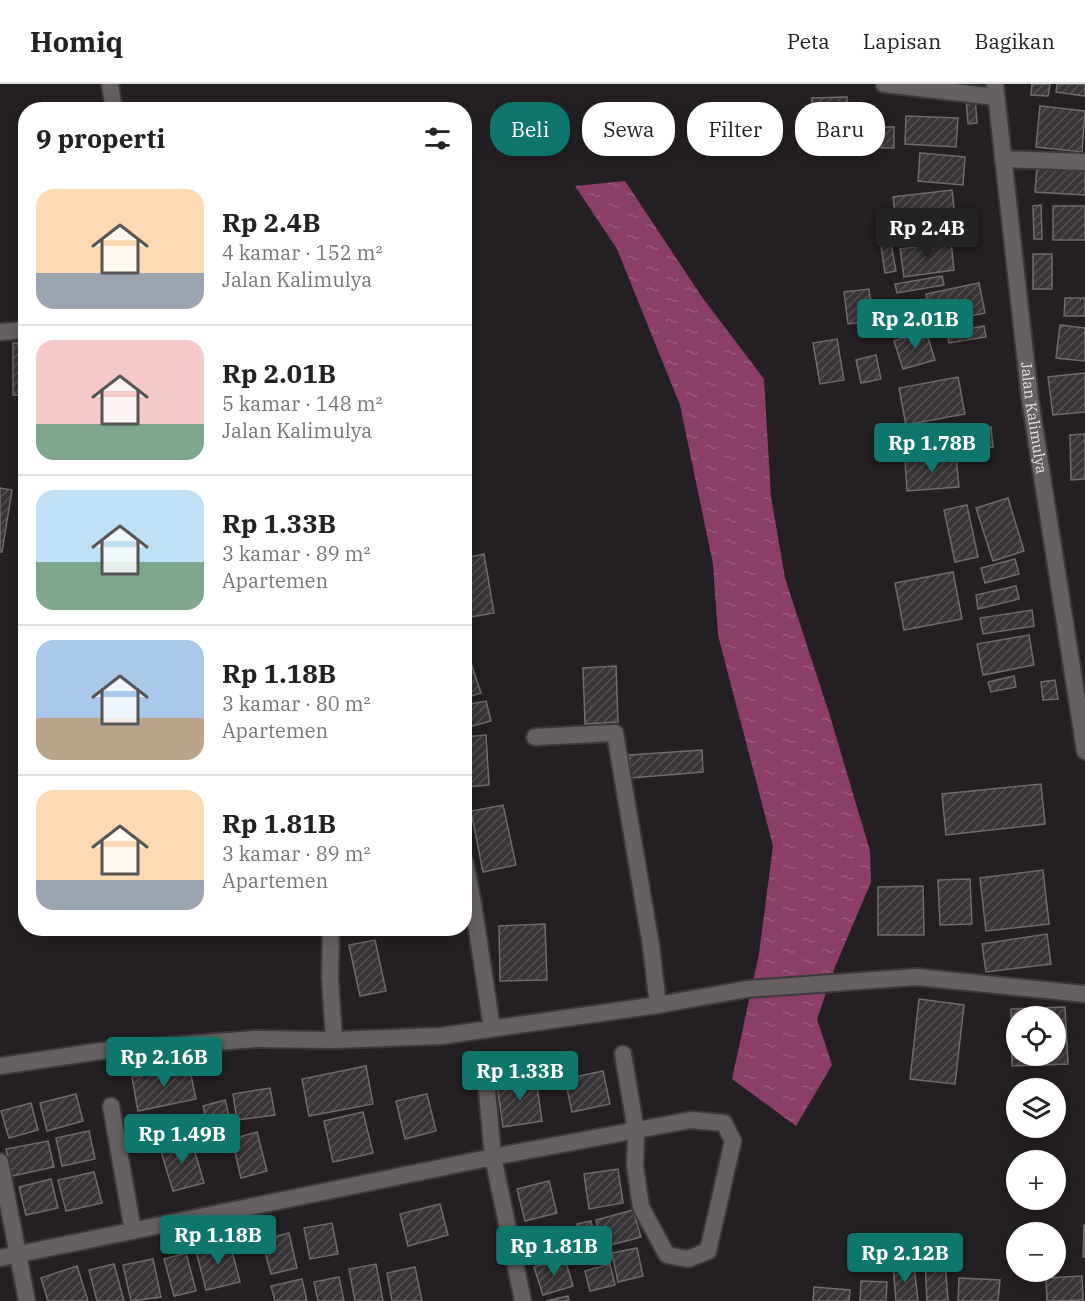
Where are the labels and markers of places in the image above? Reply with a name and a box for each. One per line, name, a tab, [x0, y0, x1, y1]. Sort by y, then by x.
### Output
pin: Rp 2.4B	[872, 208, 982, 259]
pin: Rp 2.01B	[853, 299, 977, 350]
pin: Rp 1.78B	[870, 423, 994, 474]
pin: Rp 2.16B	[102, 1037, 226, 1088]
pin: Rp 1.33B	[458, 1051, 582, 1102]
pin: Rp 1.49B	[120, 1114, 244, 1165]
pin: Rp 1.18B	[156, 1215, 280, 1266]
pin: Rp 1.81B	[492, 1226, 616, 1277]
pin: Rp 2.12B	[843, 1233, 967, 1284]

